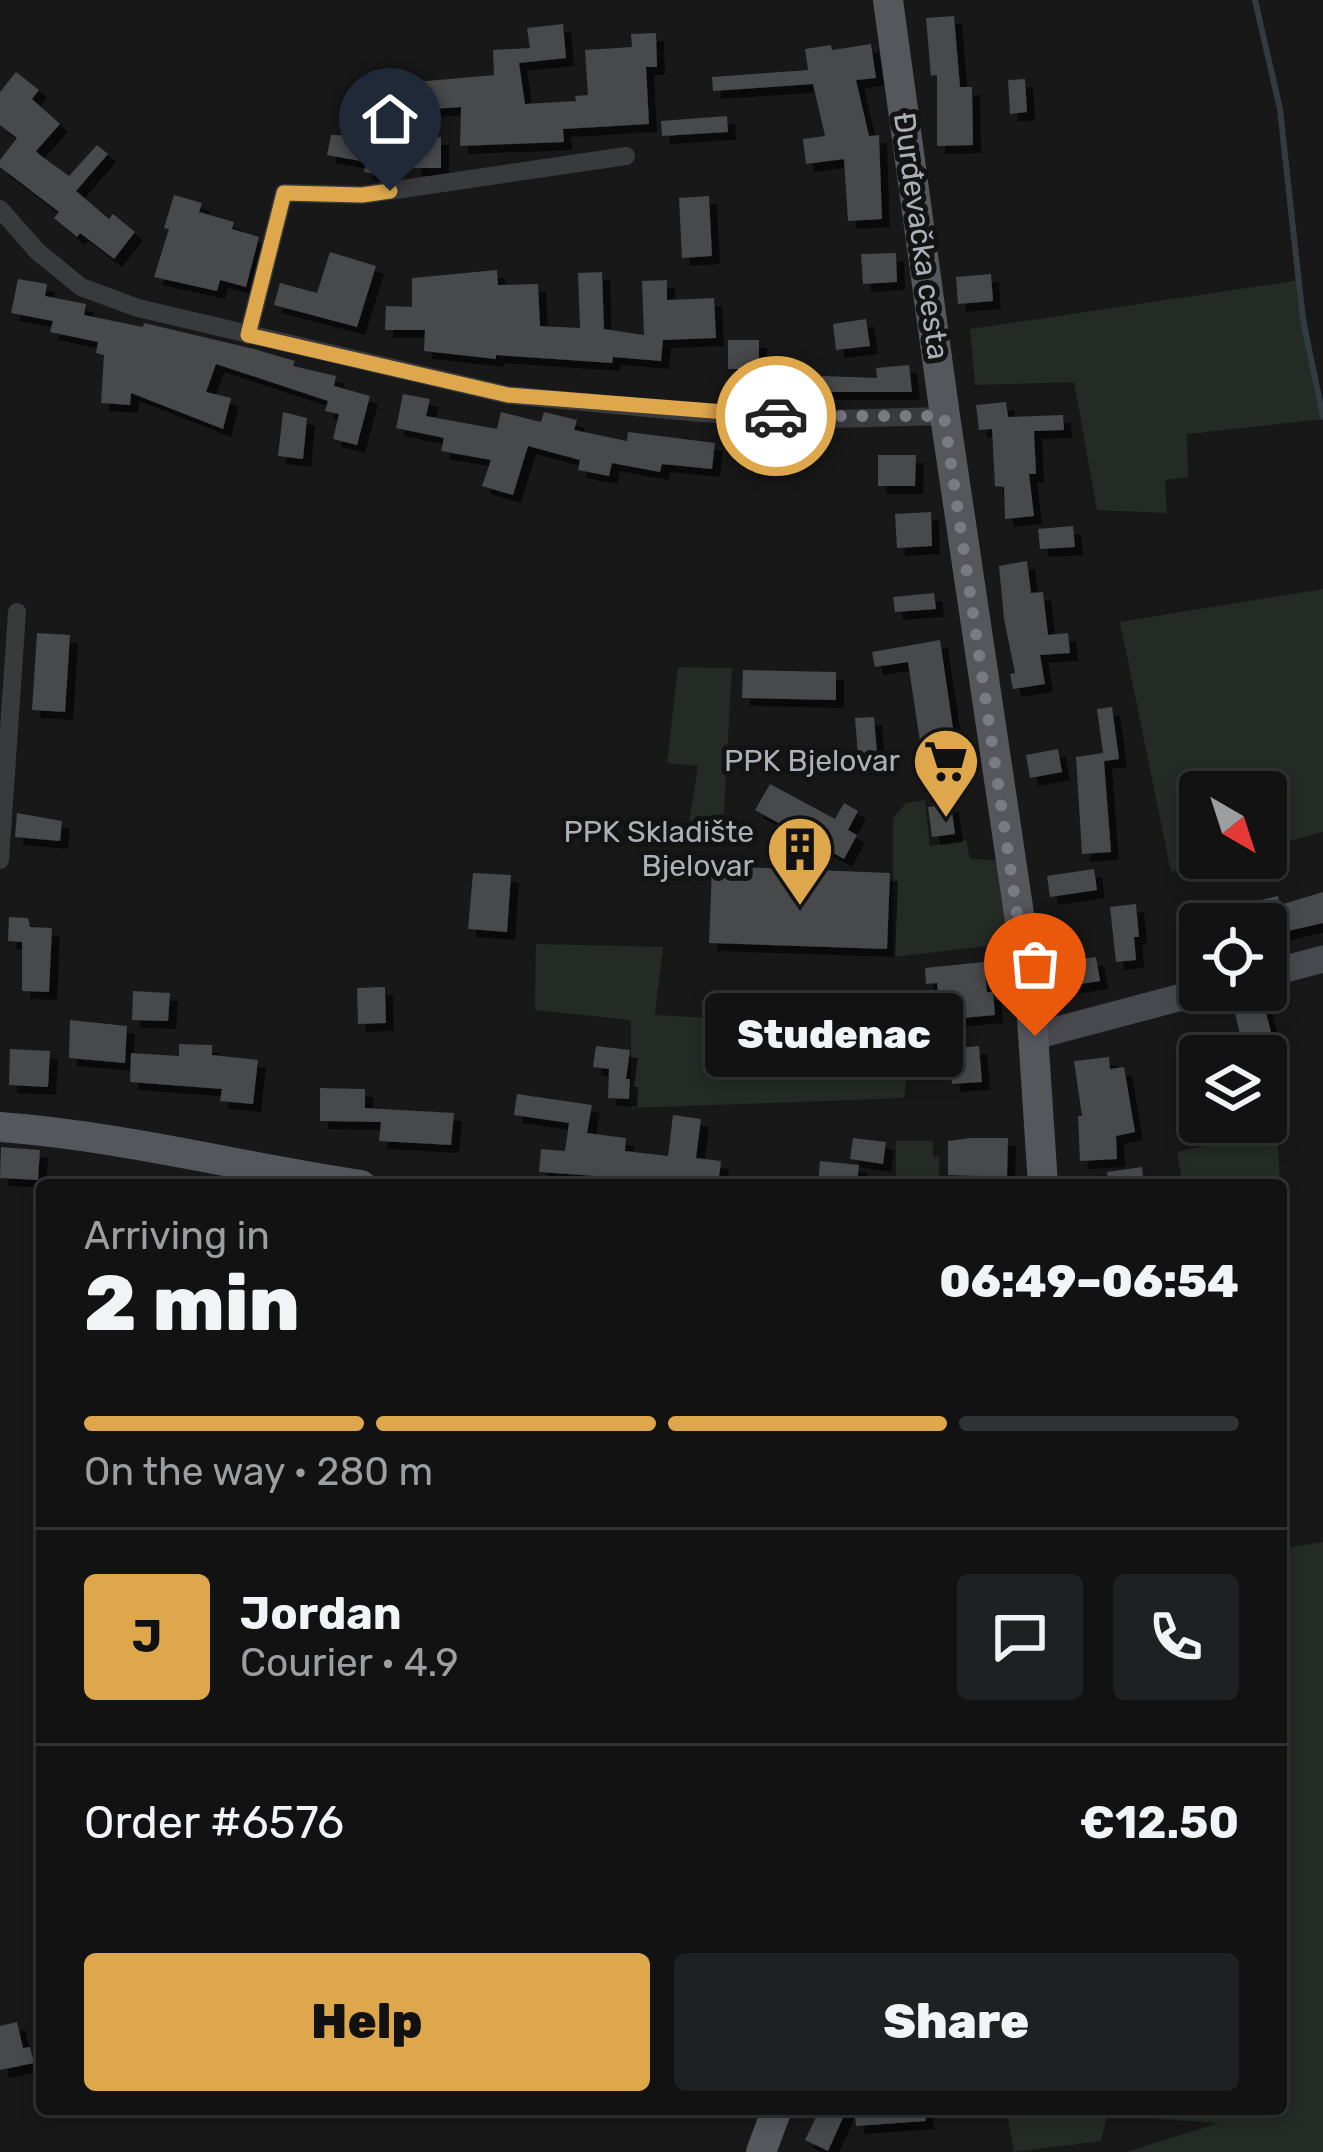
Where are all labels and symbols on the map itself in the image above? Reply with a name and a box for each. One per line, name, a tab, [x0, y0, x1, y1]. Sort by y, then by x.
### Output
pin	[339, 68, 441, 191]
street label: Đurđevačka cesta	[886, 110, 956, 362]
courier	[716, 356, 836, 476]
supermarket icon: PPK Bjelovar	[911, 726, 981, 820]
place label: PPK Bjelovar	[724, 743, 901, 779]
north arrow	[1179, 771, 1287, 879]
place label: PPK Skladište Bjelovar	[563, 814, 755, 884]
building icon: PPK Skladište Bjelovar	[765, 814, 835, 908]
pin	[984, 913, 1086, 1036]
callout: Studenac	[705, 994, 963, 1078]

